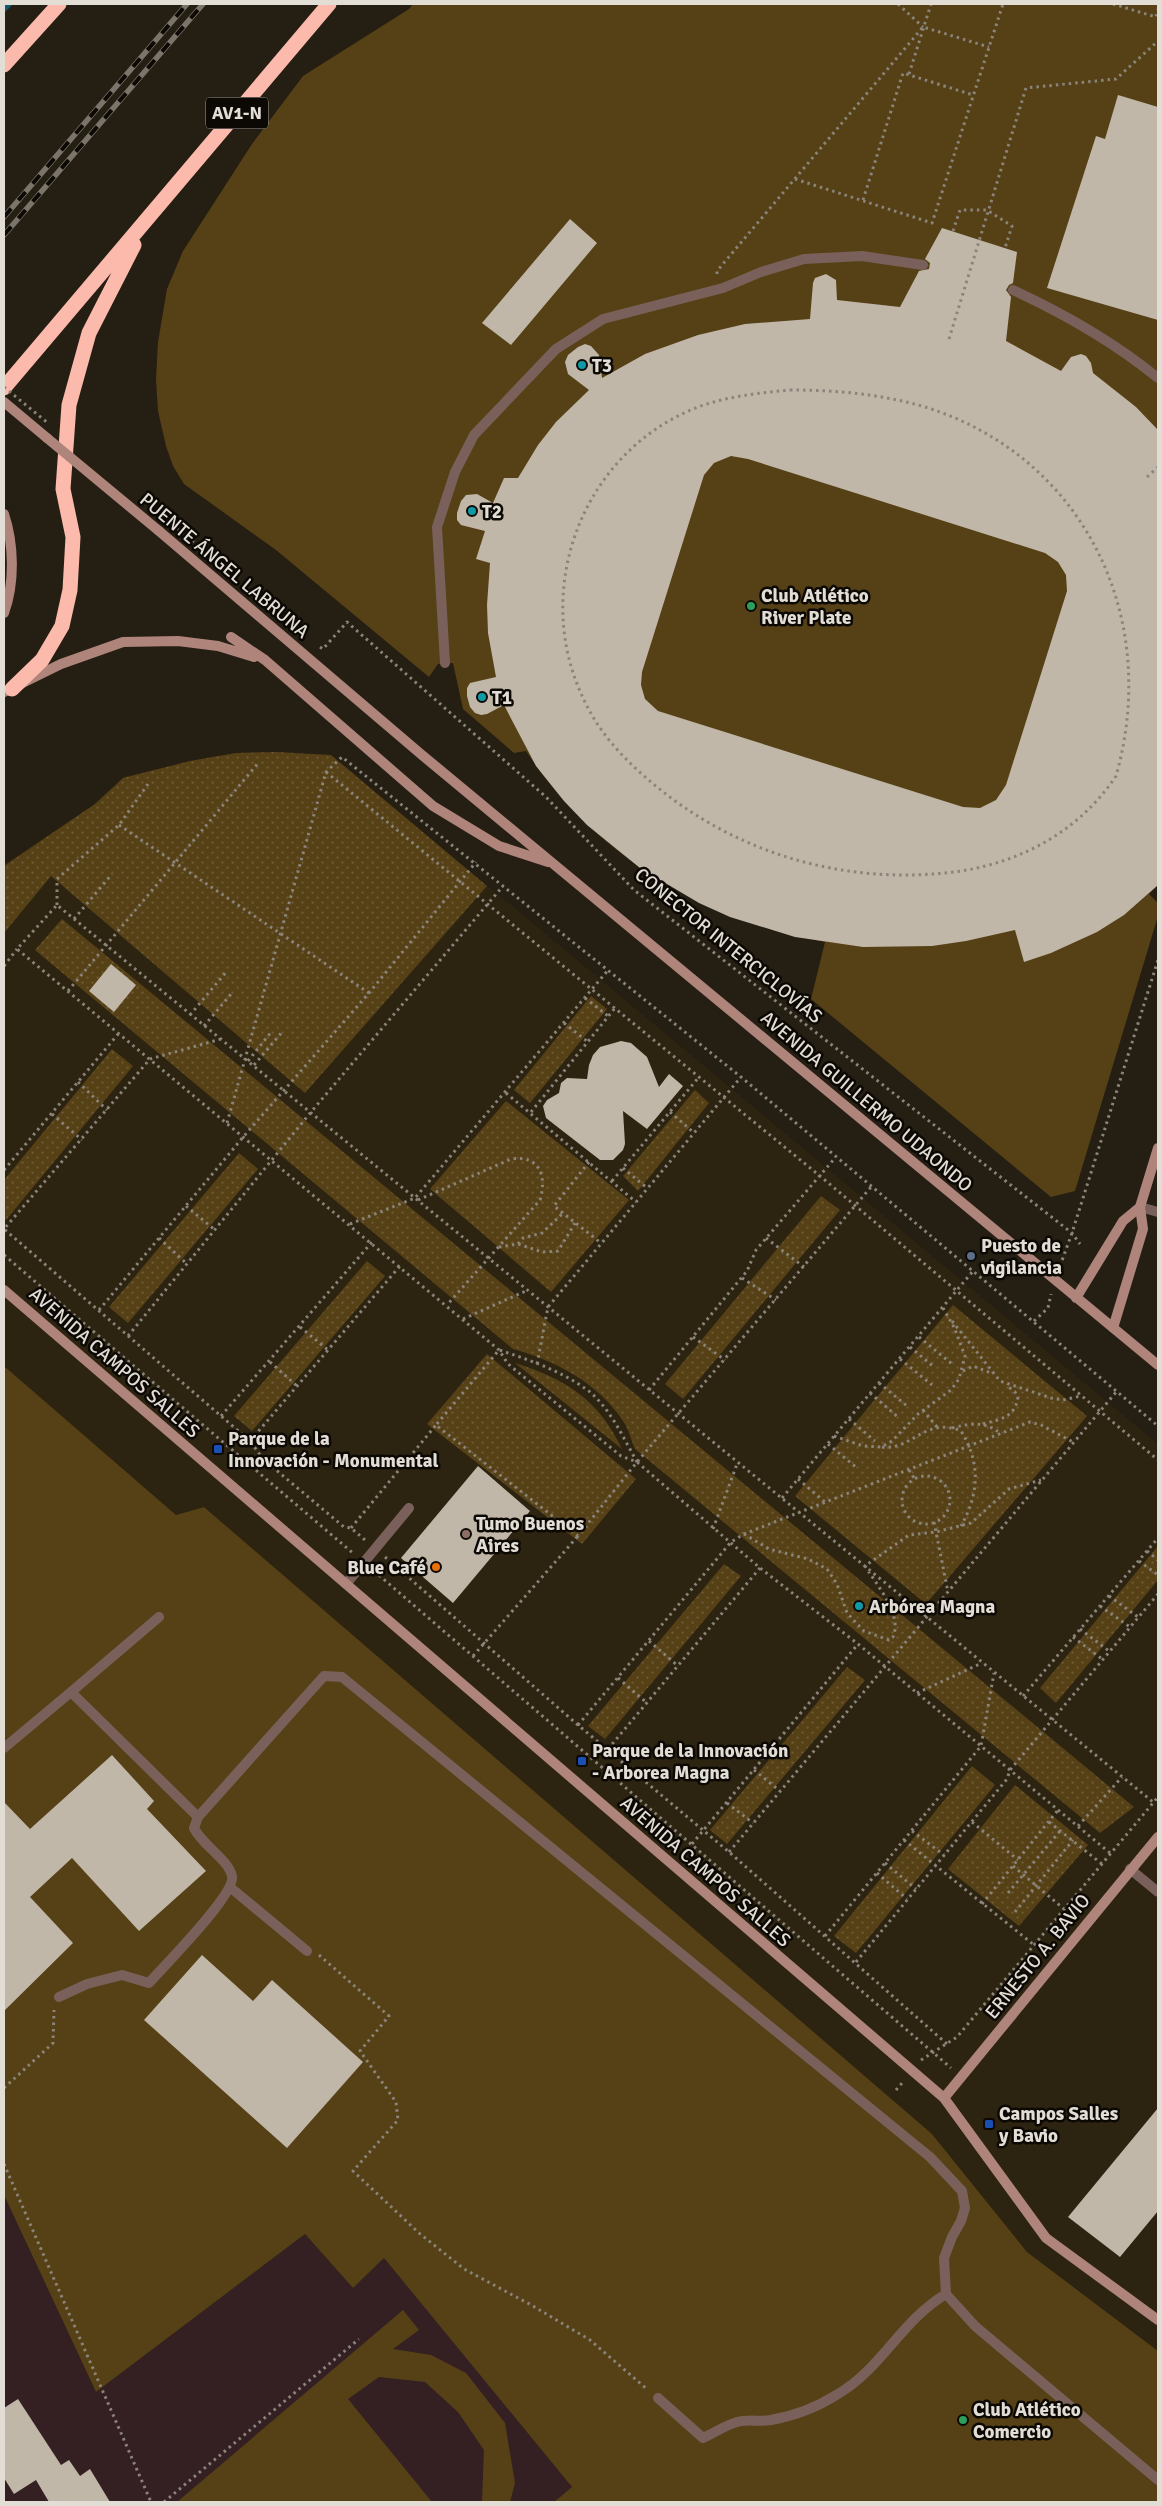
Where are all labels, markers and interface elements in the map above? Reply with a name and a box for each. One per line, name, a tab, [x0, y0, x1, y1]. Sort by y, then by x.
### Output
road number: AV1-N	[206, 98, 268, 128]
place label: T3	[592, 354, 612, 378]
marker: T3	[576, 359, 588, 371]
street label: PUENTE ÁNGEL LABRUNA	[135, 488, 314, 644]
place label: T2	[482, 500, 502, 524]
marker: T2	[466, 505, 478, 517]
place label: Club Atlético River Plate	[761, 584, 869, 630]
marker: Club Atlético River Plate	[745, 600, 757, 612]
place label: T1	[492, 686, 512, 710]
marker: T1	[476, 691, 488, 703]
street label: CONECTOR INTERCICLOVÍAS	[630, 863, 827, 1029]
street label: AVENIDA GUILLERMO UDAONDO	[756, 1006, 977, 1197]
place label: Puesto de vigilancia	[980, 1234, 1062, 1280]
marker: Puesto de vigilancia	[965, 1250, 977, 1262]
street label: AVENIDA CAMPOS SALLES	[24, 1282, 205, 1443]
place label: Parque de la Innovación - Monumental	[228, 1427, 439, 1473]
marker: Parque de la Innovación - Monumental	[212, 1443, 224, 1455]
place label: Tumo Buenos Aires	[476, 1512, 584, 1558]
marker: Tumo Buenos Aires	[460, 1528, 472, 1540]
place label: Blue Café	[347, 1556, 426, 1580]
marker: Blue Café	[430, 1561, 442, 1573]
place label: Arbórea Magna	[869, 1595, 995, 1619]
marker: Arbórea Magna	[853, 1600, 865, 1612]
place label: Parque de la Innovación - Arborea Magna	[592, 1739, 788, 1785]
marker: Parque de la Innovación - Arborea Magna	[576, 1755, 588, 1767]
street label: AVENIDA CAMPOS SALLES	[615, 1791, 796, 1952]
street label: ERNESTO A. BAVIO	[980, 1889, 1096, 2024]
place label: Campos Salles y Bavio	[998, 2102, 1118, 2148]
marker: Campos Salles y Bavio	[983, 2118, 995, 2130]
place label: Club Atlético Comercio	[973, 2398, 1081, 2444]
marker: Club Atlético Comercio	[957, 2414, 969, 2426]

